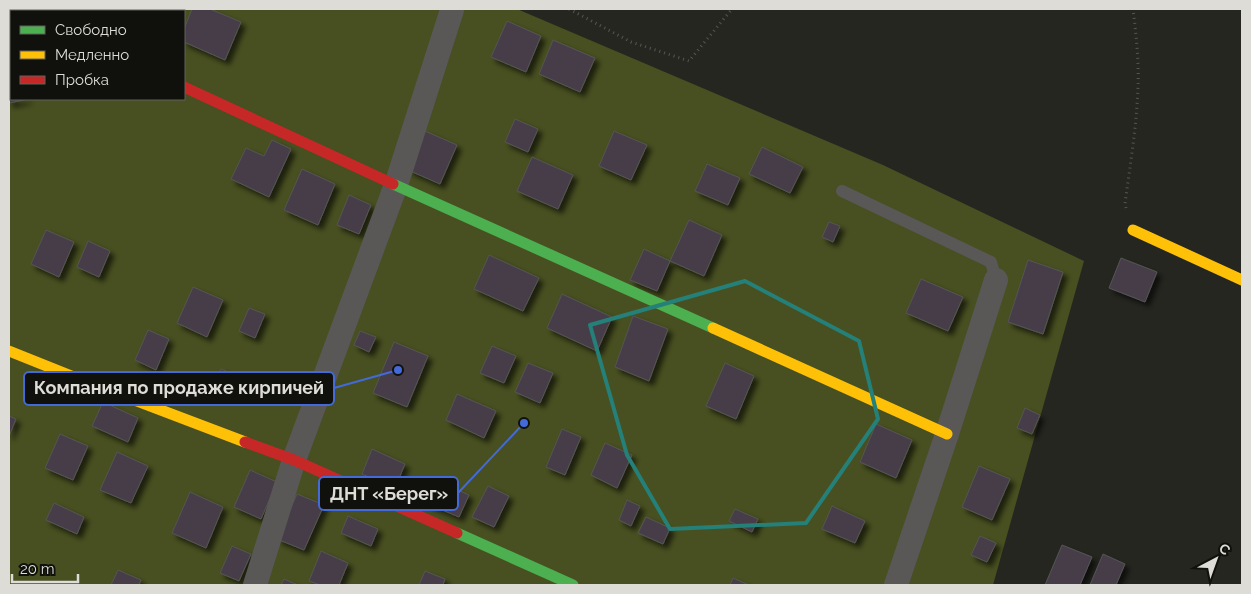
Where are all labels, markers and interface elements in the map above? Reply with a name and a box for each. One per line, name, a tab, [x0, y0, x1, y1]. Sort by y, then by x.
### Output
legend	[10, 10, 185, 100]
text: Свободно	[55, 21, 127, 39]
text: Медленно	[55, 46, 129, 64]
text: Пробка	[55, 71, 109, 89]
callout: Компания по продаже кирпичей	[24, 372, 334, 405]
text: Компания по продаже кирпичей	[34, 377, 324, 398]
callout: ДНТ «Берег»	[319, 477, 458, 510]
text: ДНТ «Берег»	[330, 483, 449, 504]
north arrow	[1191, 534, 1241, 584]
text: С	[1216, 540, 1234, 559]
scale bar	[12, 552, 79, 584]
text: 20 m	[20, 560, 55, 578]

